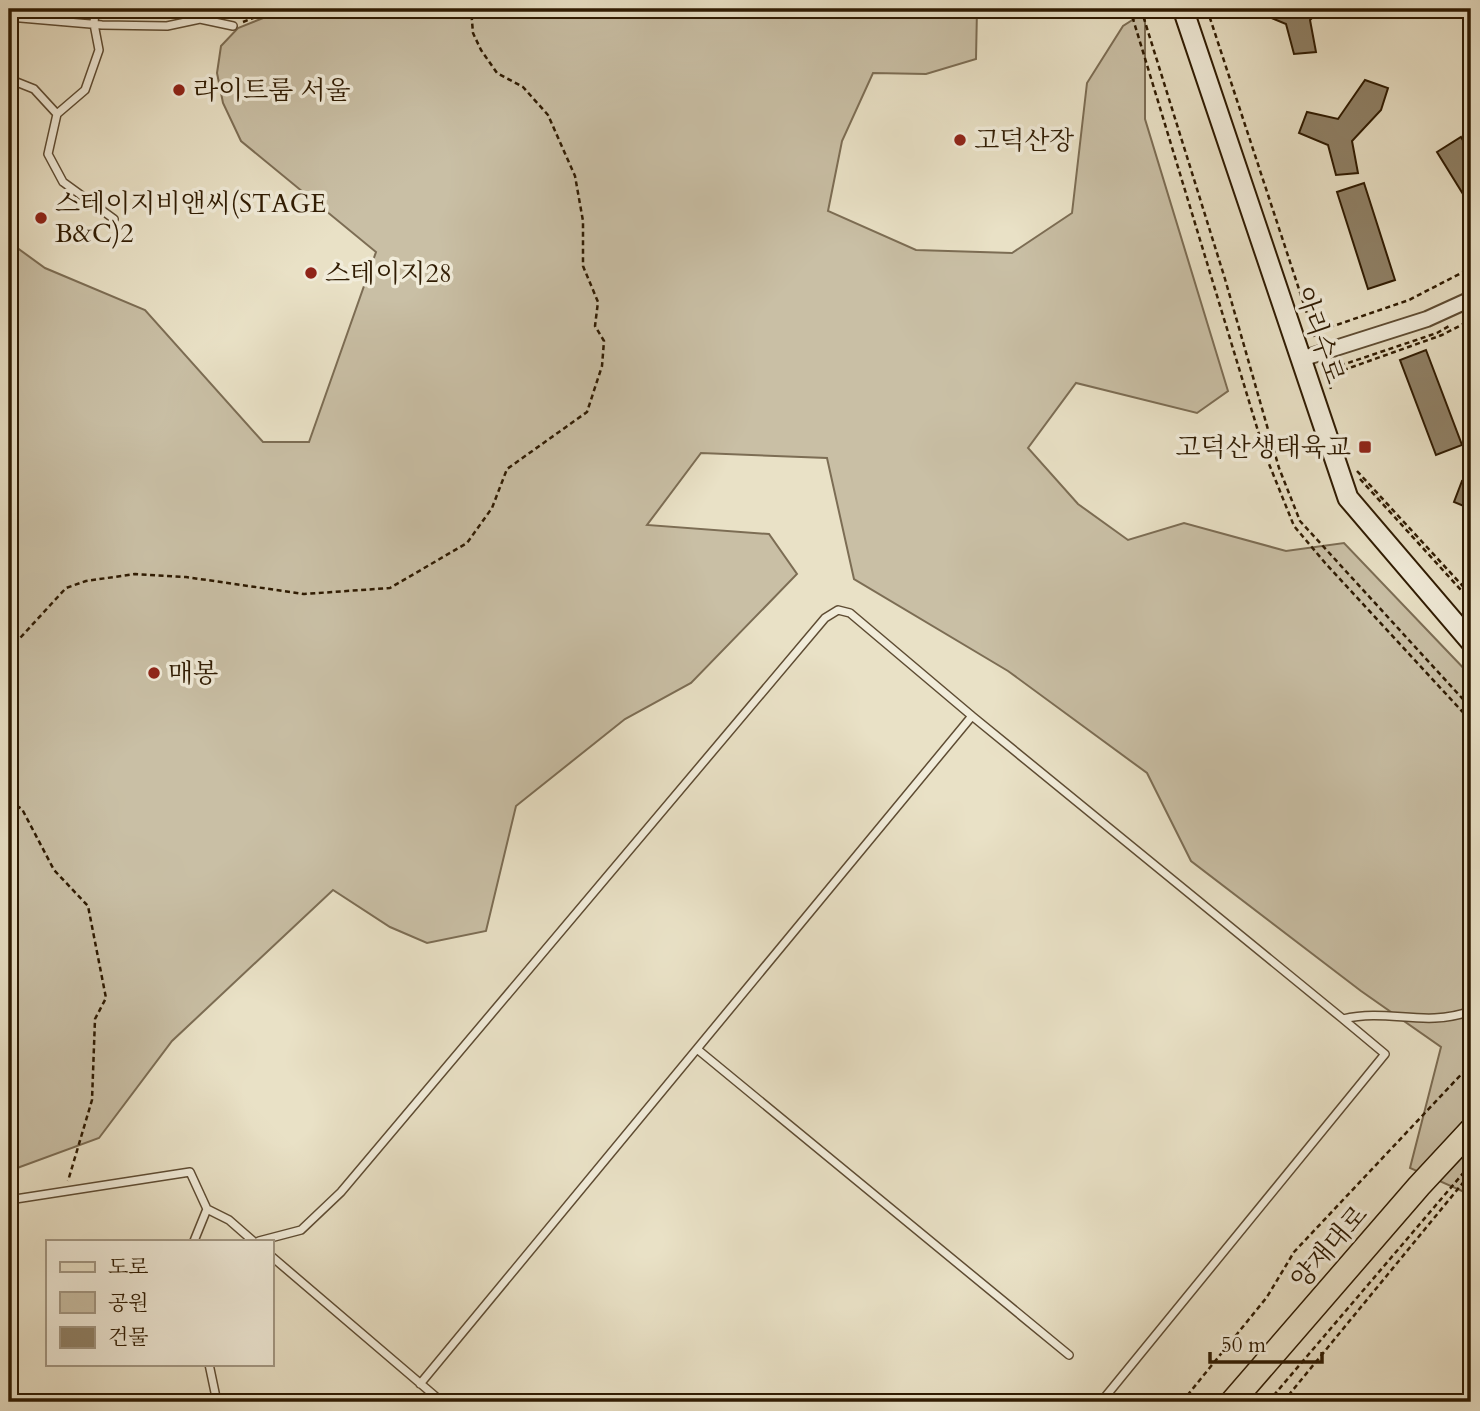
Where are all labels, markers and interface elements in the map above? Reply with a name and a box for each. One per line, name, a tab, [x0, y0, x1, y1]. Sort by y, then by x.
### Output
place label: 라이트룸 서울	[193, 73, 351, 108]
marker: 라이트룸 서울	[171, 82, 187, 98]
place label: 고덕산장	[974, 123, 1074, 158]
marker: 고덕산장	[952, 132, 968, 148]
place label: 스테이지비앤씨(STAGE B&C)2	[55, 186, 326, 251]
marker: 스테이지비앤씨(STAGE B&C)2	[33, 210, 49, 226]
place label: 스테이지28	[325, 256, 452, 291]
marker: 스테이지28	[303, 265, 319, 281]
street label: 아리수로	[1287, 282, 1352, 388]
place label: 고덕산생태육교	[1175, 430, 1351, 465]
marker: 고덕산생태육교	[1357, 439, 1373, 455]
place label: 매봉	[168, 656, 218, 691]
marker: 매봉	[146, 665, 162, 681]
street label: 양재대로	[1283, 1198, 1376, 1297]
legend	[46, 1240, 273, 1366]
text: 도로	[108, 1253, 149, 1282]
text: 공원	[108, 1289, 149, 1318]
scale bar	[1210, 1320, 1322, 1364]
text: 건물	[108, 1323, 149, 1352]
text: 50 m	[1221, 1331, 1266, 1360]

